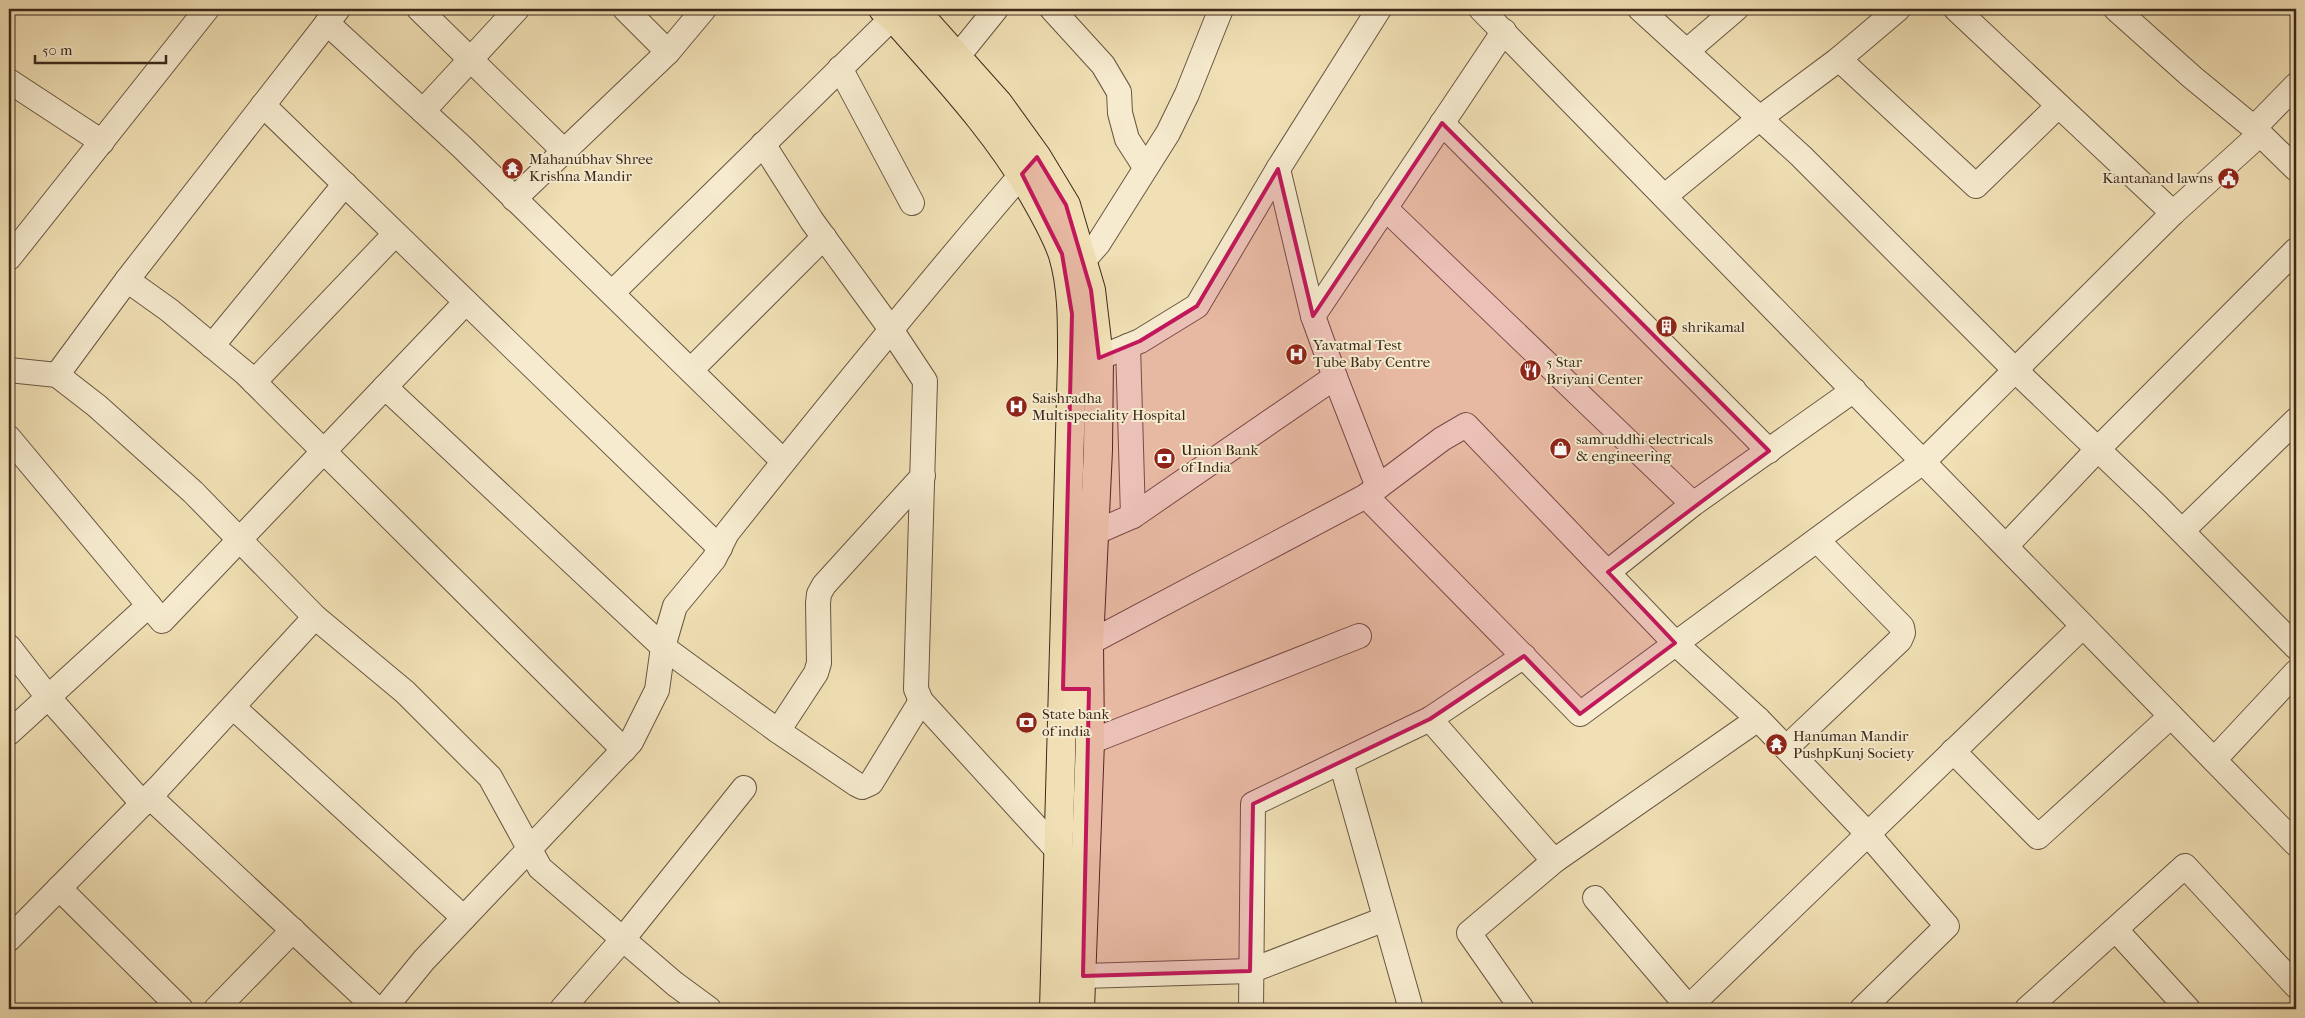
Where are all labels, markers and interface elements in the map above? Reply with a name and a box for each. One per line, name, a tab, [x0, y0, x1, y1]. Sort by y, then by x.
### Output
scale bar	[35, 32, 166, 64]
text: 50 m	[42, 41, 73, 59]
place label: Mahanubhav Shree Krishna Mandir	[529, 150, 653, 185]
temple icon: Mahanubhav Shree Krishna Mandir	[501, 156, 525, 180]
public building icon: Kantanand lawns	[2217, 166, 2241, 190]
place label: Kantanand lawns	[2102, 169, 2213, 187]
building icon: shrikamal	[1654, 315, 1678, 339]
place label: shrikamal	[1682, 318, 1745, 336]
place label: Yavatmal Test Tube Baby Centre	[1312, 336, 1431, 371]
hospital icon: Yavatmal Test Tube Baby Centre	[1285, 342, 1309, 366]
place label: 5 Star Briyani Center	[1546, 353, 1643, 388]
restaurant icon: 5 Star Briyani Center	[1518, 359, 1542, 383]
place label: Saishradha Multispeciality Hospital	[1032, 389, 1186, 424]
hospital icon: Saishradha Multispeciality Hospital	[1004, 395, 1028, 419]
place label: samruddhi electricals & engineering	[1576, 430, 1713, 465]
shop icon: samruddhi electricals & engineering	[1548, 436, 1572, 460]
place label: Union Bank of India	[1181, 441, 1259, 476]
bank icon: Union Bank of India	[1153, 447, 1177, 471]
place label: State bank of india	[1042, 705, 1110, 740]
bank icon: State bank of india	[1014, 711, 1038, 735]
place label: Hanuman Mandir PushpKunj Society	[1793, 727, 1915, 762]
temple icon: Hanuman Mandir PushpKunj Society	[1765, 733, 1789, 757]

